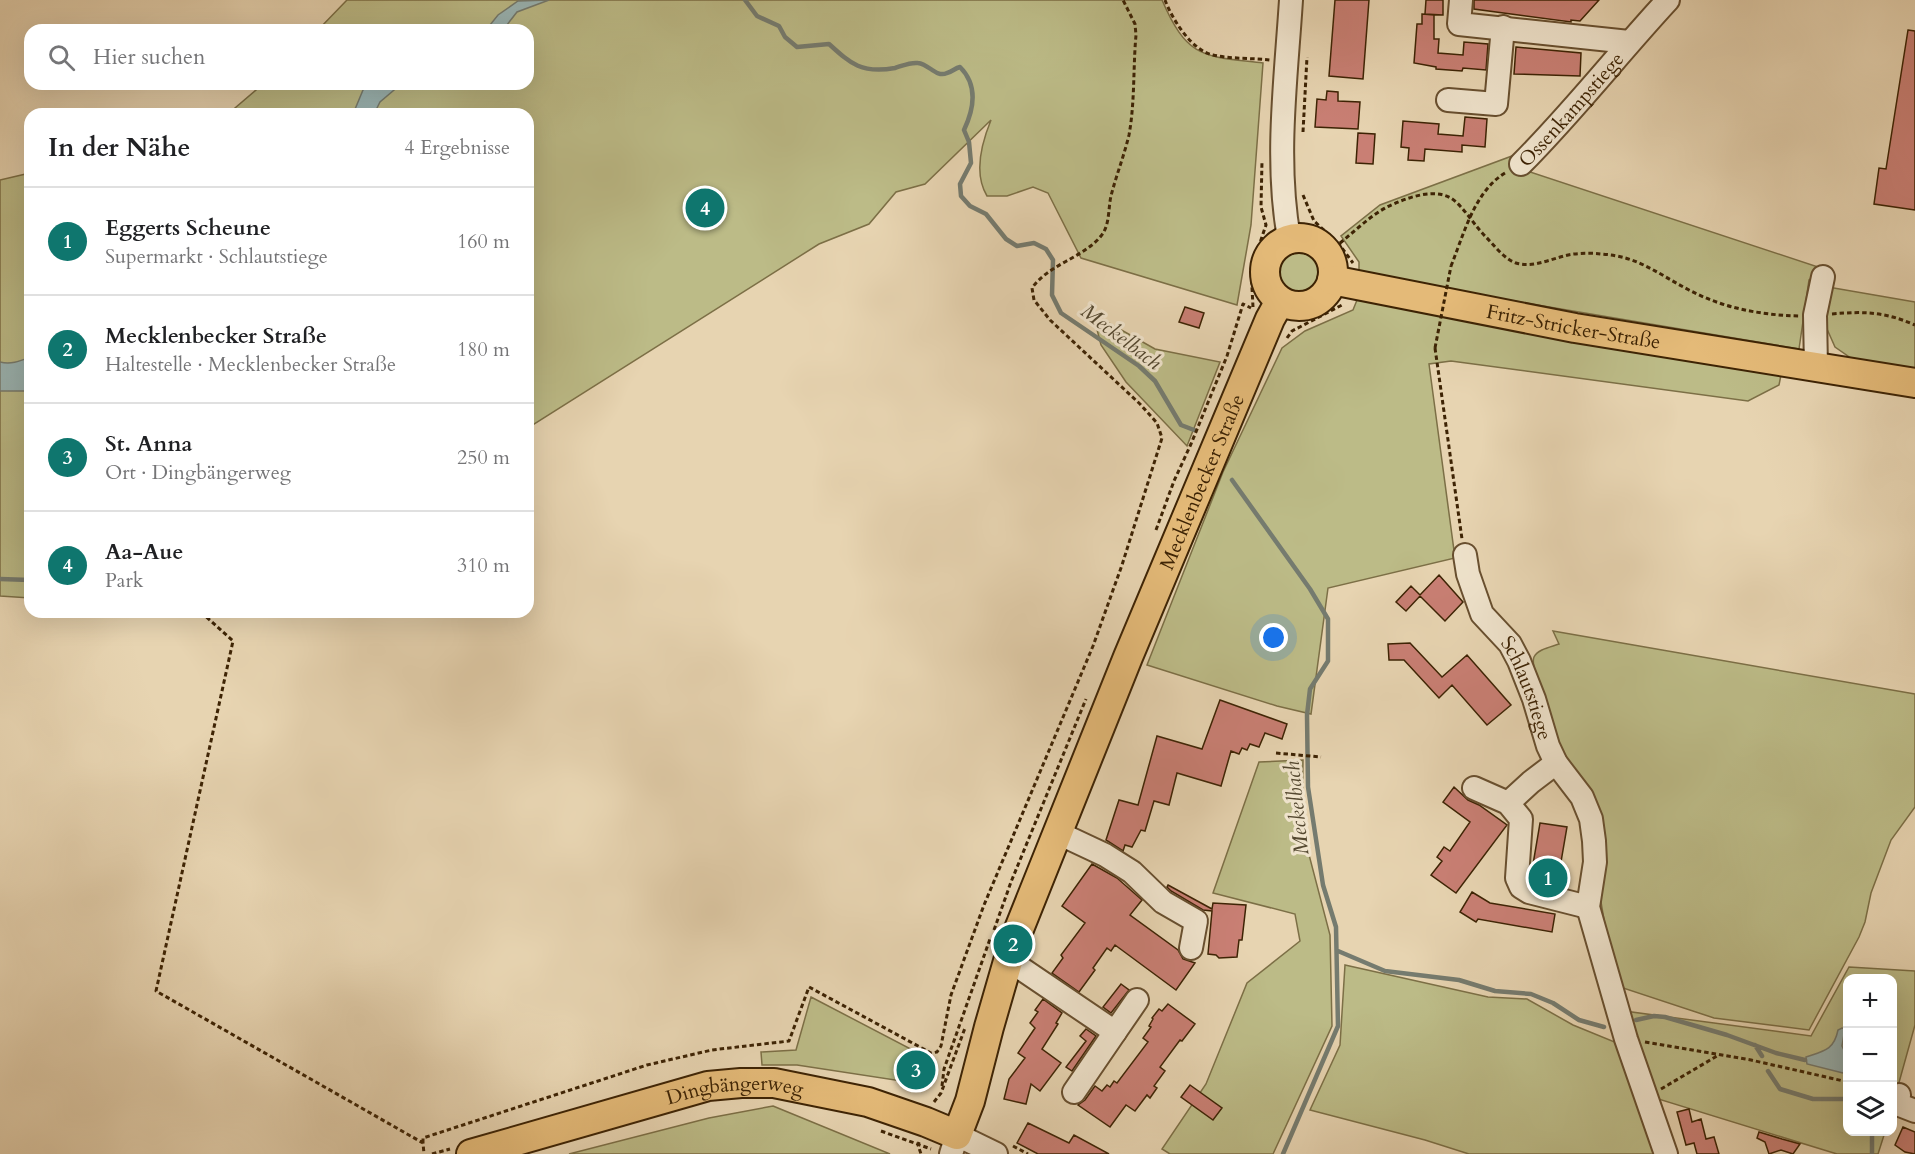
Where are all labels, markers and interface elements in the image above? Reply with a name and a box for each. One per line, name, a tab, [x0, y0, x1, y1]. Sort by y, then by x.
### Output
search box	[24, 24, 534, 90]
icon: search	[45, 41, 78, 74]
text: Hier suchen	[93, 42, 206, 72]
street label: Ossenkampstiege	[1512, 46, 1630, 173]
text: In der Nähe	[48, 130, 190, 165]
text: 4 Ergebnisse	[404, 134, 510, 161]
pin: 4	[686, 186, 724, 230]
text: Eggerts Scheune	[105, 213, 271, 243]
text: 1	[62, 228, 73, 255]
text: 160 m	[457, 228, 510, 255]
text: Supermarkt · Schlautstiege	[105, 243, 328, 270]
water label: Meckelbach	[1075, 297, 1167, 377]
street label: Fritz-Stricker-Straße	[1484, 297, 1662, 355]
text: Mecklenbecker Straße	[105, 321, 327, 351]
text: 2	[62, 336, 73, 363]
text: 180 m	[457, 336, 510, 363]
text: Haltestelle · Mecklenbecker Straße	[105, 351, 396, 378]
street label: Mecklenbecker Straße	[1153, 390, 1250, 574]
text: St. Anna	[105, 429, 192, 459]
text: 3	[62, 444, 73, 471]
text: 250 m	[457, 444, 510, 471]
text: Ort · Dingbängerweg	[105, 459, 291, 486]
text: Aa-Aue	[105, 537, 183, 567]
text: 4	[62, 552, 73, 579]
text: 310 m	[457, 552, 510, 579]
text: Park	[105, 567, 143, 594]
your location	[1259, 623, 1288, 652]
street label: Schlautstiege	[1495, 629, 1559, 743]
water label: Meckelbach	[1278, 760, 1316, 856]
pin: 1	[1528, 856, 1568, 900]
pin: 2	[994, 922, 1032, 966]
map controls	[1843, 974, 1897, 1136]
button: +	[1843, 974, 1897, 1028]
button: −	[1843, 1028, 1897, 1082]
pin: 3	[896, 1048, 936, 1092]
street label: Dingbängerweg	[663, 1069, 807, 1111]
button: layers	[1843, 1082, 1897, 1136]

